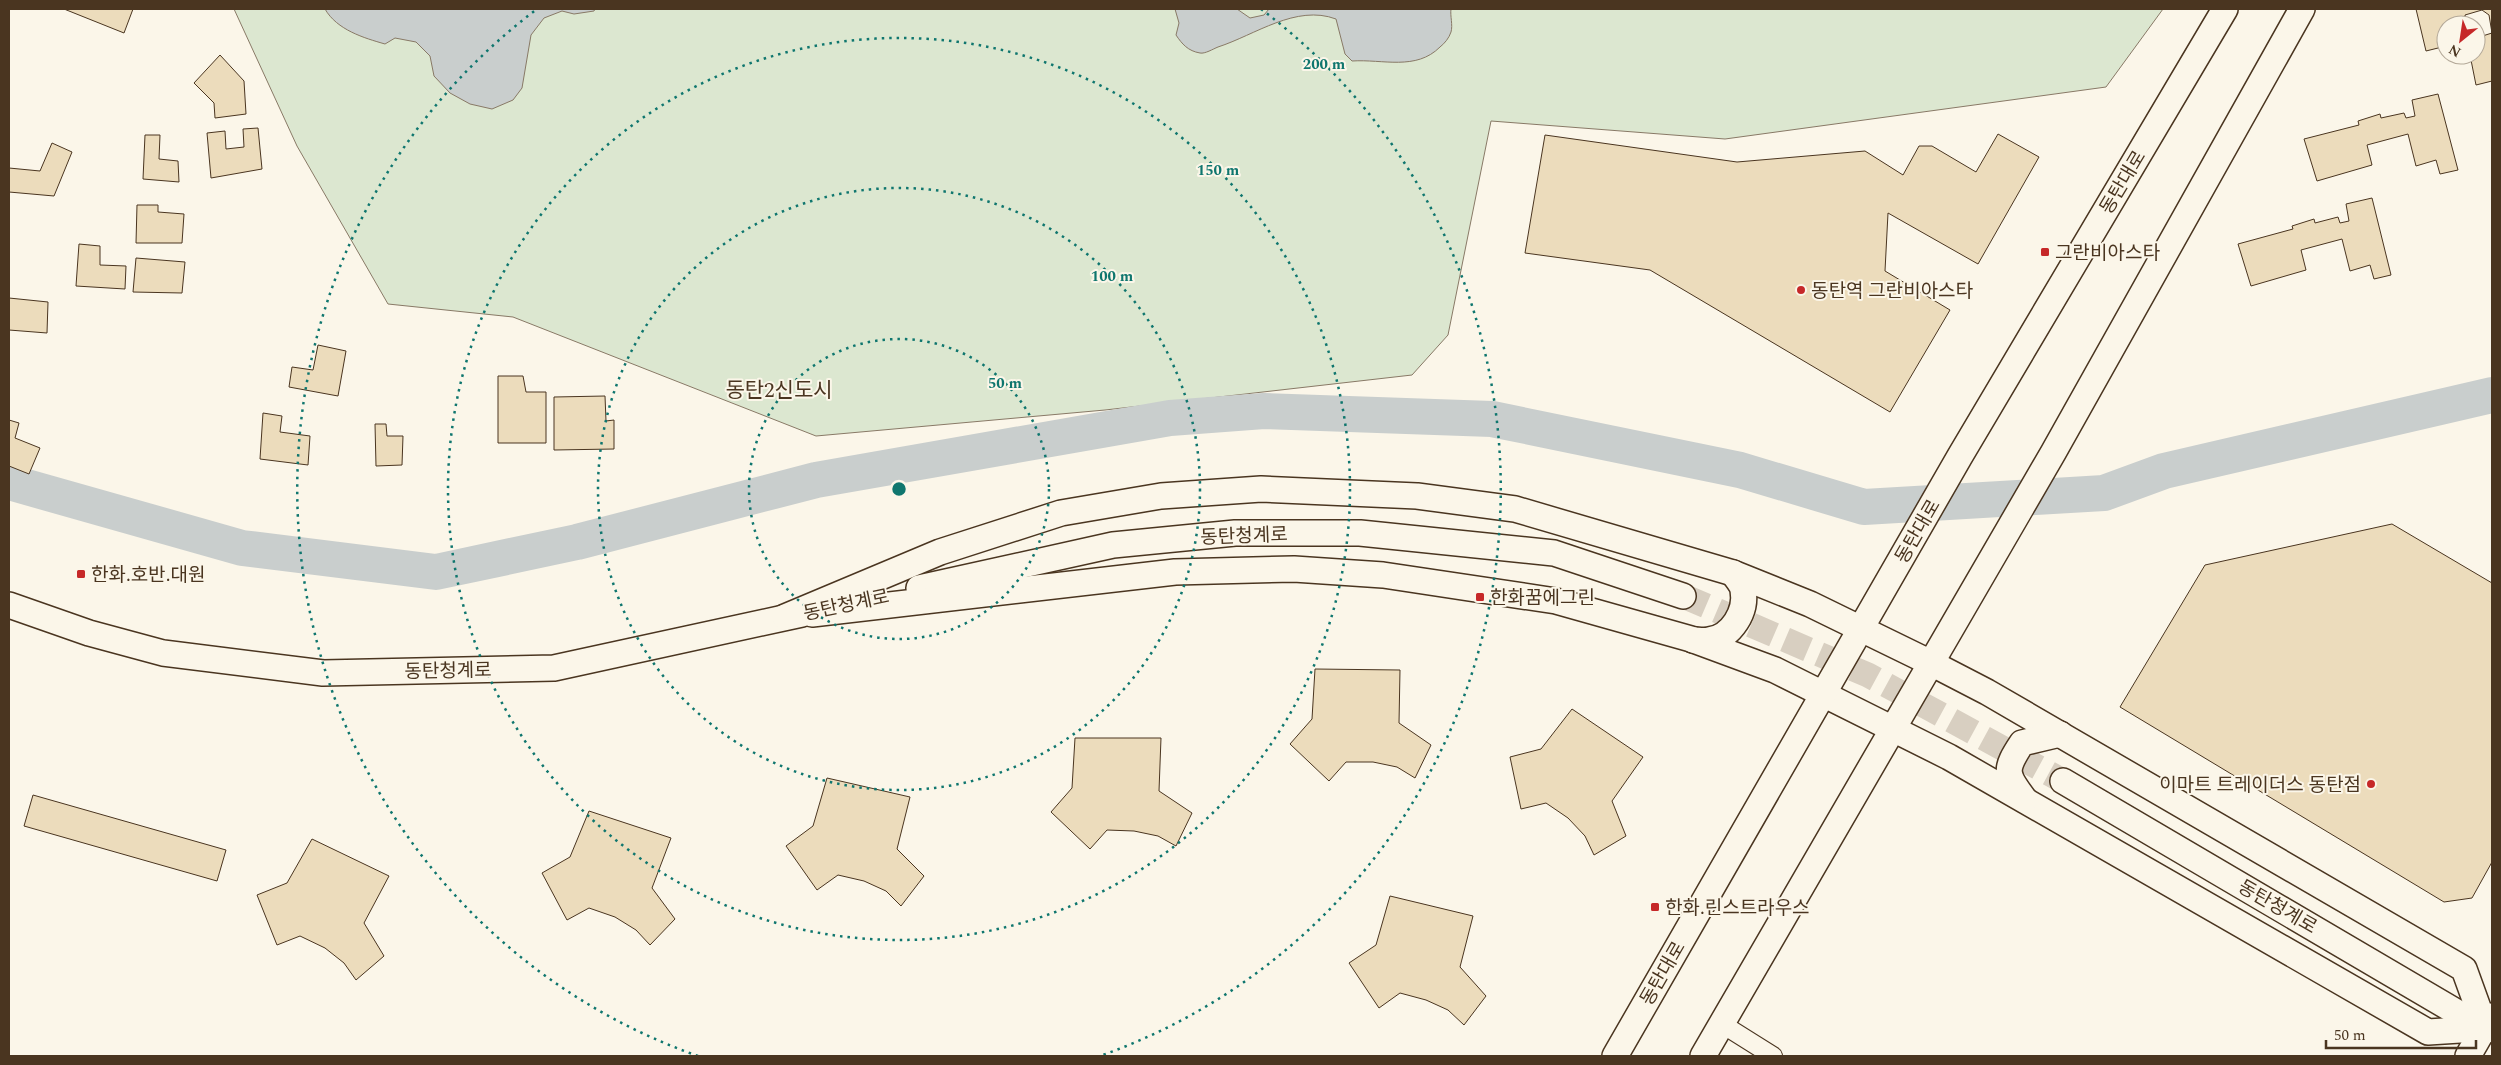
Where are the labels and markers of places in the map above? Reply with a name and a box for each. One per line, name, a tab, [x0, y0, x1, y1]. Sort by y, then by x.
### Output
place label: 그란비아스타	[2055, 239, 2160, 268]
marker: 그란비아스타	[2039, 246, 2051, 258]
place label: 동탄역 그란비아스타	[1811, 277, 1974, 306]
marker: 동탄역 그란비아스타	[1795, 284, 1807, 296]
centre of rings	[890, 480, 908, 498]
place label: 한화.호반.대원	[91, 561, 205, 590]
marker: 한화.호반.대원	[75, 568, 87, 580]
place label: 한화꿈에그린	[1490, 584, 1595, 613]
marker: 한화꿈에그린	[1474, 591, 1486, 603]
place label: 이마트 트레이더스 동탄점	[2159, 771, 2361, 800]
marker: 이마트 트레이더스 동탄점	[2365, 778, 2377, 790]
place label: 한화.린스트라우스	[1665, 894, 1810, 923]
marker: 한화.린스트라우스	[1649, 901, 1661, 913]

